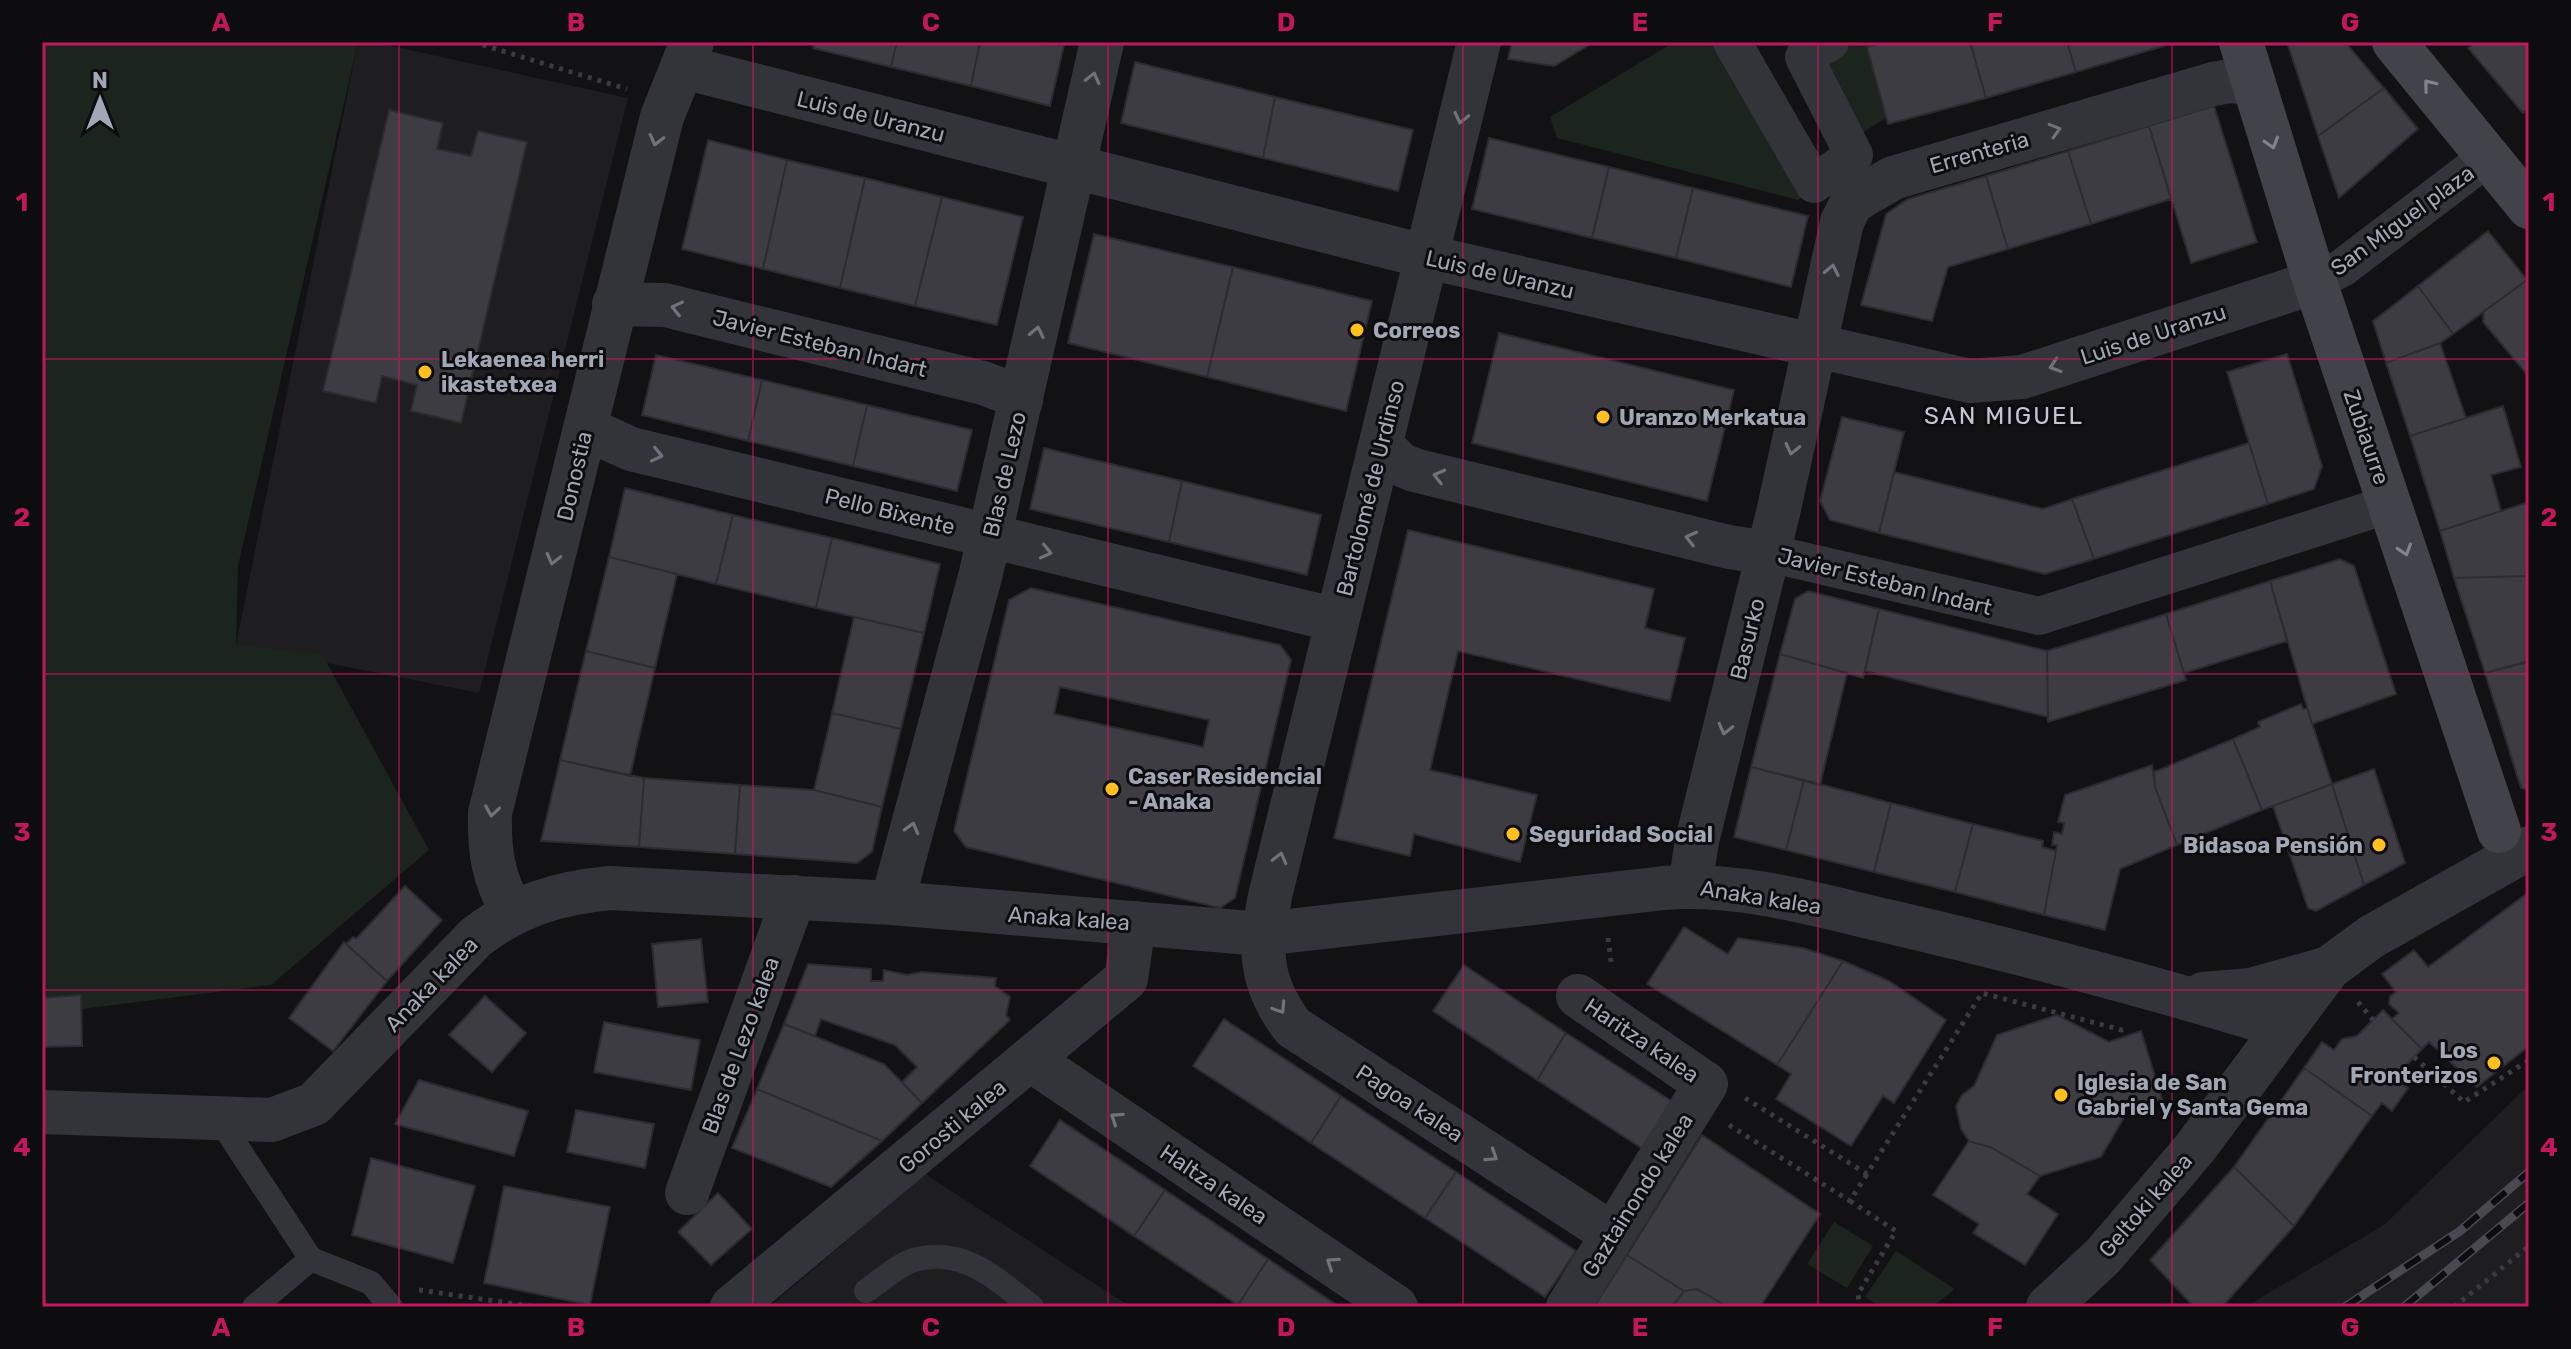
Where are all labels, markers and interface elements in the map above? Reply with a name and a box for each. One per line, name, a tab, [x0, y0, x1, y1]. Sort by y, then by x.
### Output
text: A	[212, 7, 231, 38]
text: B	[567, 7, 585, 38]
text: C	[922, 7, 940, 38]
text: D	[1277, 7, 1295, 38]
text: E	[1632, 7, 1648, 38]
text: F	[1987, 7, 2003, 38]
text: G	[2341, 7, 2359, 38]
north arrow	[60, 60, 140, 140]
text: N	[92, 67, 108, 94]
one-way arrow	[1084, 71, 1101, 85]
one-way arrow	[2425, 79, 2439, 94]
street label: Luis de Uranzu	[794, 85, 948, 148]
one-way arrow	[1454, 110, 1471, 124]
one-way arrow	[2048, 123, 2062, 139]
street label: Errenteria	[1926, 125, 2032, 180]
one-way arrow	[648, 133, 665, 146]
one-way arrow	[2263, 136, 2279, 150]
street label: San Miguel plaza	[2325, 159, 2479, 282]
text: 1	[16, 187, 28, 218]
text: 1	[2543, 187, 2555, 218]
street label: Luis de Uranzu	[1423, 244, 1577, 305]
one-way arrow	[1823, 264, 1840, 277]
street label: Luis de Uranzu	[2077, 298, 2229, 371]
one-way arrow	[670, 300, 684, 317]
street label: Javier Esteban Indart	[710, 304, 930, 383]
place label: Correos	[1373, 317, 1460, 344]
marker: Correos	[1348, 321, 1366, 339]
one-way arrow	[1028, 325, 1045, 339]
place label: Lekaenea herri ikastetxea	[441, 346, 604, 398]
one-way arrow	[2048, 357, 2062, 373]
marker: Lekaenea herri ikastetxea	[416, 363, 434, 381]
street label: Bartolomé de Urdinso	[1331, 377, 1410, 599]
street label: Zubiaurre	[2338, 386, 2395, 488]
district label: SAN MIGUEL	[1924, 402, 2084, 430]
place label: Uranzo Merkatua	[1619, 404, 1806, 431]
marker: Uranzo Merkatua	[1594, 408, 1612, 426]
street label: Blas de Lezo	[977, 409, 1032, 539]
street label: Donostia	[551, 429, 598, 523]
one-way arrow	[1784, 442, 1801, 456]
one-way arrow	[650, 446, 664, 463]
one-way arrow	[1432, 469, 1446, 486]
street label: Pello Bixente	[822, 482, 958, 541]
text: 2	[14, 502, 30, 533]
text: 2	[2541, 502, 2557, 533]
one-way arrow	[1685, 530, 1699, 547]
street label: Javier Esteban Indart	[1775, 542, 1995, 621]
one-way arrow	[2396, 542, 2412, 556]
one-way arrow	[1038, 543, 1052, 560]
one-way arrow	[546, 551, 563, 565]
street label: Basurko	[1724, 596, 1771, 683]
one-way arrow	[1717, 722, 1734, 736]
place label: Caser Residencial - Anaka	[1128, 763, 1322, 815]
marker: Caser Residencial - Anaka	[1103, 780, 1121, 798]
one-way arrow	[484, 804, 501, 818]
text: 3	[13, 817, 31, 848]
text: 3	[2540, 817, 2558, 848]
place label: Seguridad Social	[1529, 821, 1713, 848]
one-way arrow	[903, 822, 920, 836]
marker: Seguridad Social	[1504, 825, 1522, 843]
place label: Bidasoa Pensión	[2183, 832, 2363, 859]
marker: Bidasoa Pensión	[2370, 836, 2388, 854]
one-way arrow	[1271, 851, 1288, 865]
street label: Anaka kalea	[1699, 875, 1823, 920]
street label: Anaka kalea	[1007, 901, 1131, 936]
street label: Anaka kalea	[379, 931, 483, 1038]
street label: Blas de Lezo kalea	[696, 953, 785, 1137]
street label: Haritza kalea	[1579, 992, 1704, 1089]
one-way arrow	[1270, 999, 1285, 1014]
place label: Los Fronterizos	[2350, 1037, 2478, 1089]
marker: Los Fronterizos	[2485, 1054, 2503, 1072]
street label: Pagoa kalea	[1351, 1059, 1468, 1148]
place label: Iglesia de San Gabriel y Santa Gema	[2077, 1069, 2308, 1121]
street label: Gorosti kalea	[893, 1074, 1012, 1179]
marker: Iglesia de San Gabriel y Santa Gema	[2052, 1086, 2070, 1104]
street label: Gaztainondo kalea	[1576, 1108, 1699, 1282]
one-way arrow	[1111, 1113, 1125, 1128]
text: 4	[13, 1132, 31, 1163]
text: 4	[2540, 1132, 2558, 1163]
street label: Haltza kalea	[1155, 1139, 1273, 1230]
one-way arrow	[1483, 1146, 1498, 1161]
street label: Geltoki kalea	[2093, 1148, 2198, 1263]
one-way arrow	[1326, 1258, 1340, 1273]
text: A	[212, 1312, 231, 1343]
text: B	[567, 1312, 585, 1343]
text: C	[922, 1312, 940, 1343]
text: D	[1277, 1312, 1295, 1343]
text: E	[1632, 1312, 1648, 1343]
text: F	[1987, 1312, 2003, 1343]
text: G	[2341, 1312, 2359, 1343]

